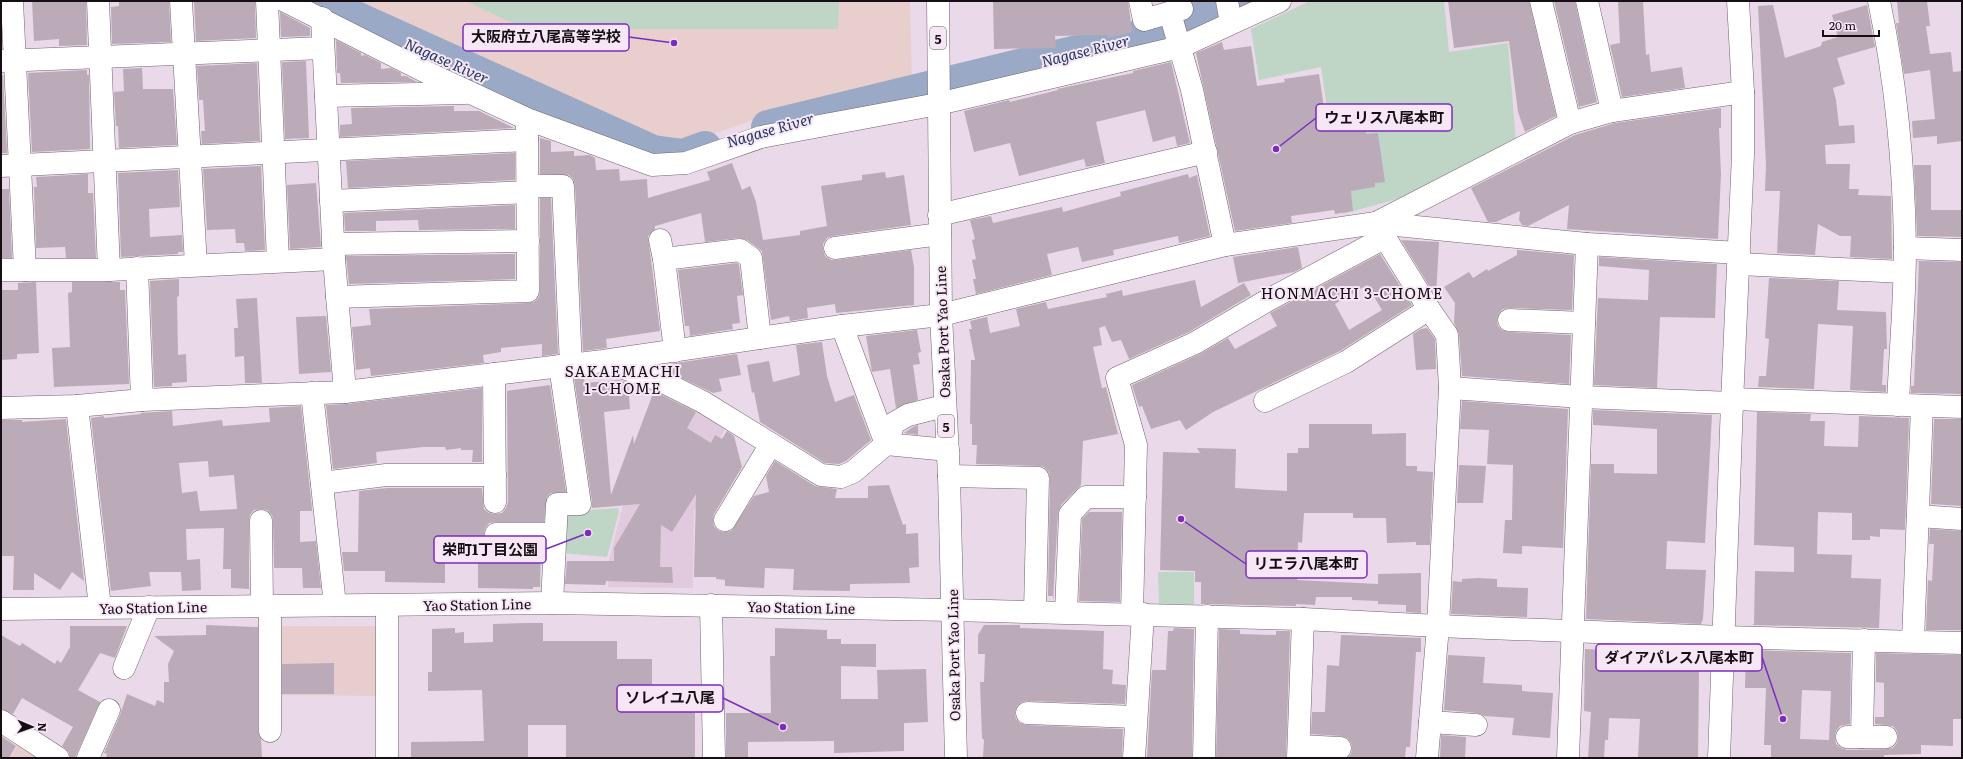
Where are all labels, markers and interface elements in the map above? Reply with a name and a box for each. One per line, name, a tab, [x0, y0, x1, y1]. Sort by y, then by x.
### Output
scale bar	[1823, 12, 1879, 38]
text: 20 m	[1829, 16, 1856, 34]
callout: 大阪府立八尾高等学校	[463, 24, 629, 51]
text: 大阪府立八尾高等学校	[471, 24, 621, 47]
road number: 5	[930, 27, 946, 49]
water label: Nagase River	[1039, 28, 1131, 72]
water label: Nagase River	[401, 31, 493, 89]
callout: ウェリス八尾本町	[1316, 104, 1452, 131]
text: ウェリス八尾本町	[1324, 105, 1444, 128]
water label: Nagase River	[724, 106, 816, 152]
street label: Osaka Port Yao Line	[930, 266, 954, 398]
district label: HONMACHI 3-CHOME	[1261, 281, 1443, 304]
district label: SAKAEMACHI 1-CHOME	[565, 359, 681, 399]
road number: 5	[938, 415, 954, 437]
callout: 栄町1丁目公園	[434, 536, 546, 563]
text: 栄町1丁目公園	[442, 537, 538, 560]
callout: リエラ八尾本町	[1246, 551, 1367, 578]
text: リエラ八尾本町	[1253, 551, 1359, 574]
street label: Osaka Port Yao Line	[942, 589, 964, 721]
street label: Yao Station Line	[423, 593, 531, 615]
street label: Yao Station Line	[99, 596, 207, 618]
street label: Yao Station Line	[747, 596, 855, 618]
callout: ダイアパレス八尾本町	[1596, 644, 1762, 671]
text: ダイアパレス八尾本町	[1604, 645, 1754, 668]
callout: ソレイユ八尾	[617, 685, 723, 712]
text: ソレイユ八尾	[625, 685, 715, 708]
north arrow	[12, 707, 52, 747]
text: N	[35, 722, 51, 732]

